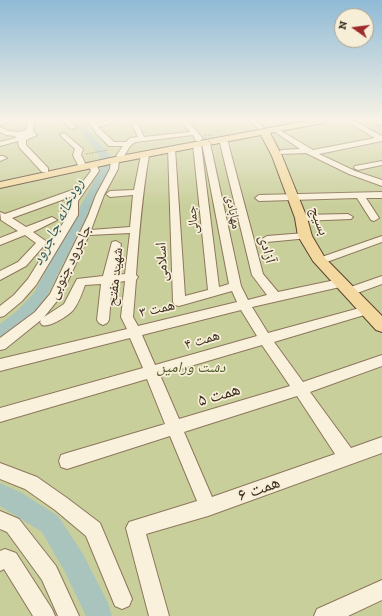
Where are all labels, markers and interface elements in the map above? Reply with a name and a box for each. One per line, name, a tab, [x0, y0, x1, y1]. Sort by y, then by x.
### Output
north arrow	[334, 8, 374, 48]
text: N	[336, 20, 350, 31]
water label: رودخانه جاجرود	[28, 175, 88, 269]
street label: مهابادی	[222, 194, 244, 230]
street label: بسیج	[305, 204, 333, 238]
street label: جمالی	[184, 205, 202, 235]
street label: جاجرود جنوبی	[44, 222, 96, 302]
street label: آزادی	[255, 233, 279, 265]
street label: اسلامی	[152, 242, 172, 282]
street label: شهید مفتح	[103, 246, 127, 308]
street label: همت ۳	[137, 296, 177, 322]
street label: همت ۴	[182, 326, 222, 354]
park label: دشت ورامین	[156, 359, 226, 377]
street label: همت ۵	[195, 378, 243, 412]
street label: همت ۶	[235, 471, 283, 507]

